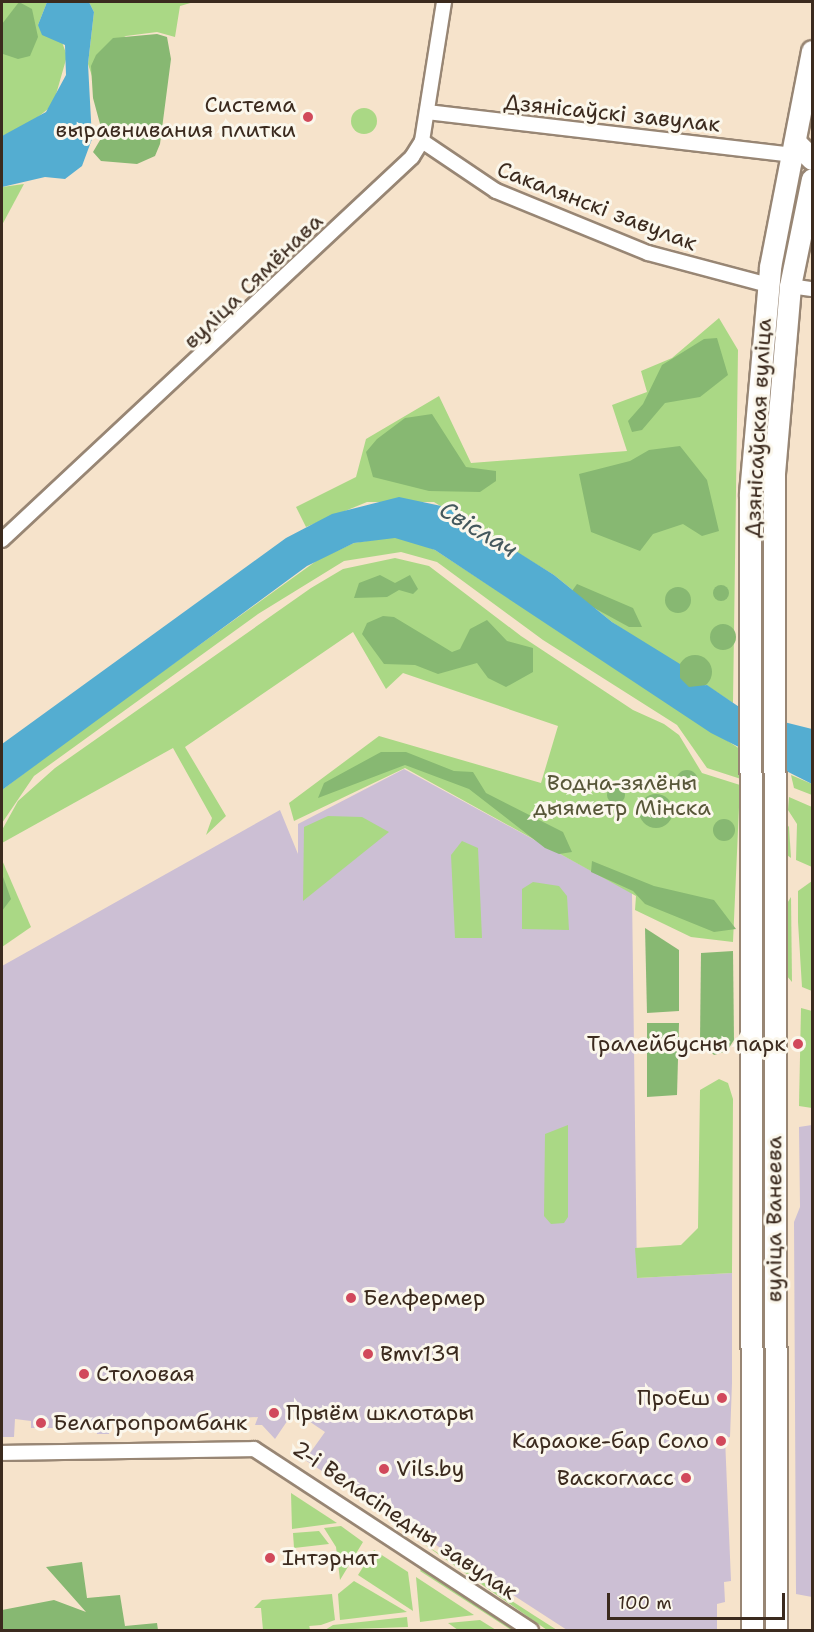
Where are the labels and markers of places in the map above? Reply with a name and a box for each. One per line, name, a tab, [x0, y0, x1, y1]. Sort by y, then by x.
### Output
place label: Система выравнивания плитки	[56, 91, 296, 142]
marker: Система выравнивания плитки	[301, 110, 315, 124]
place label: Тралейбусны парк	[587, 1031, 786, 1057]
marker: Тралейбусны парк	[791, 1037, 805, 1051]
place label: Белфермер	[363, 1285, 485, 1311]
marker: Белфермер	[344, 1291, 358, 1305]
place label: Bmv139	[380, 1341, 460, 1367]
marker: Bmv139	[361, 1347, 375, 1361]
place label: Столовая	[96, 1361, 195, 1387]
marker: Столовая	[77, 1367, 91, 1381]
place label: ПроЕш	[637, 1385, 710, 1411]
marker: ПроЕш	[715, 1391, 729, 1405]
place label: Прыём шклотары	[286, 1400, 474, 1426]
marker: Прыём шклотары	[267, 1406, 281, 1420]
place label: Белагропромбанк	[53, 1410, 248, 1436]
marker: Белагропромбанк	[34, 1416, 48, 1430]
place label: Караоке-бар Соло	[512, 1428, 709, 1454]
marker: Караоке-бар Соло	[714, 1434, 728, 1448]
place label: Vils.by	[396, 1456, 464, 1482]
marker: Vils.by	[377, 1462, 391, 1476]
place label: Васкогласс	[557, 1465, 674, 1491]
marker: Васкогласс	[679, 1471, 693, 1485]
place label: Інтэрнат	[282, 1545, 378, 1571]
marker: Інтэрнат	[263, 1551, 277, 1565]

